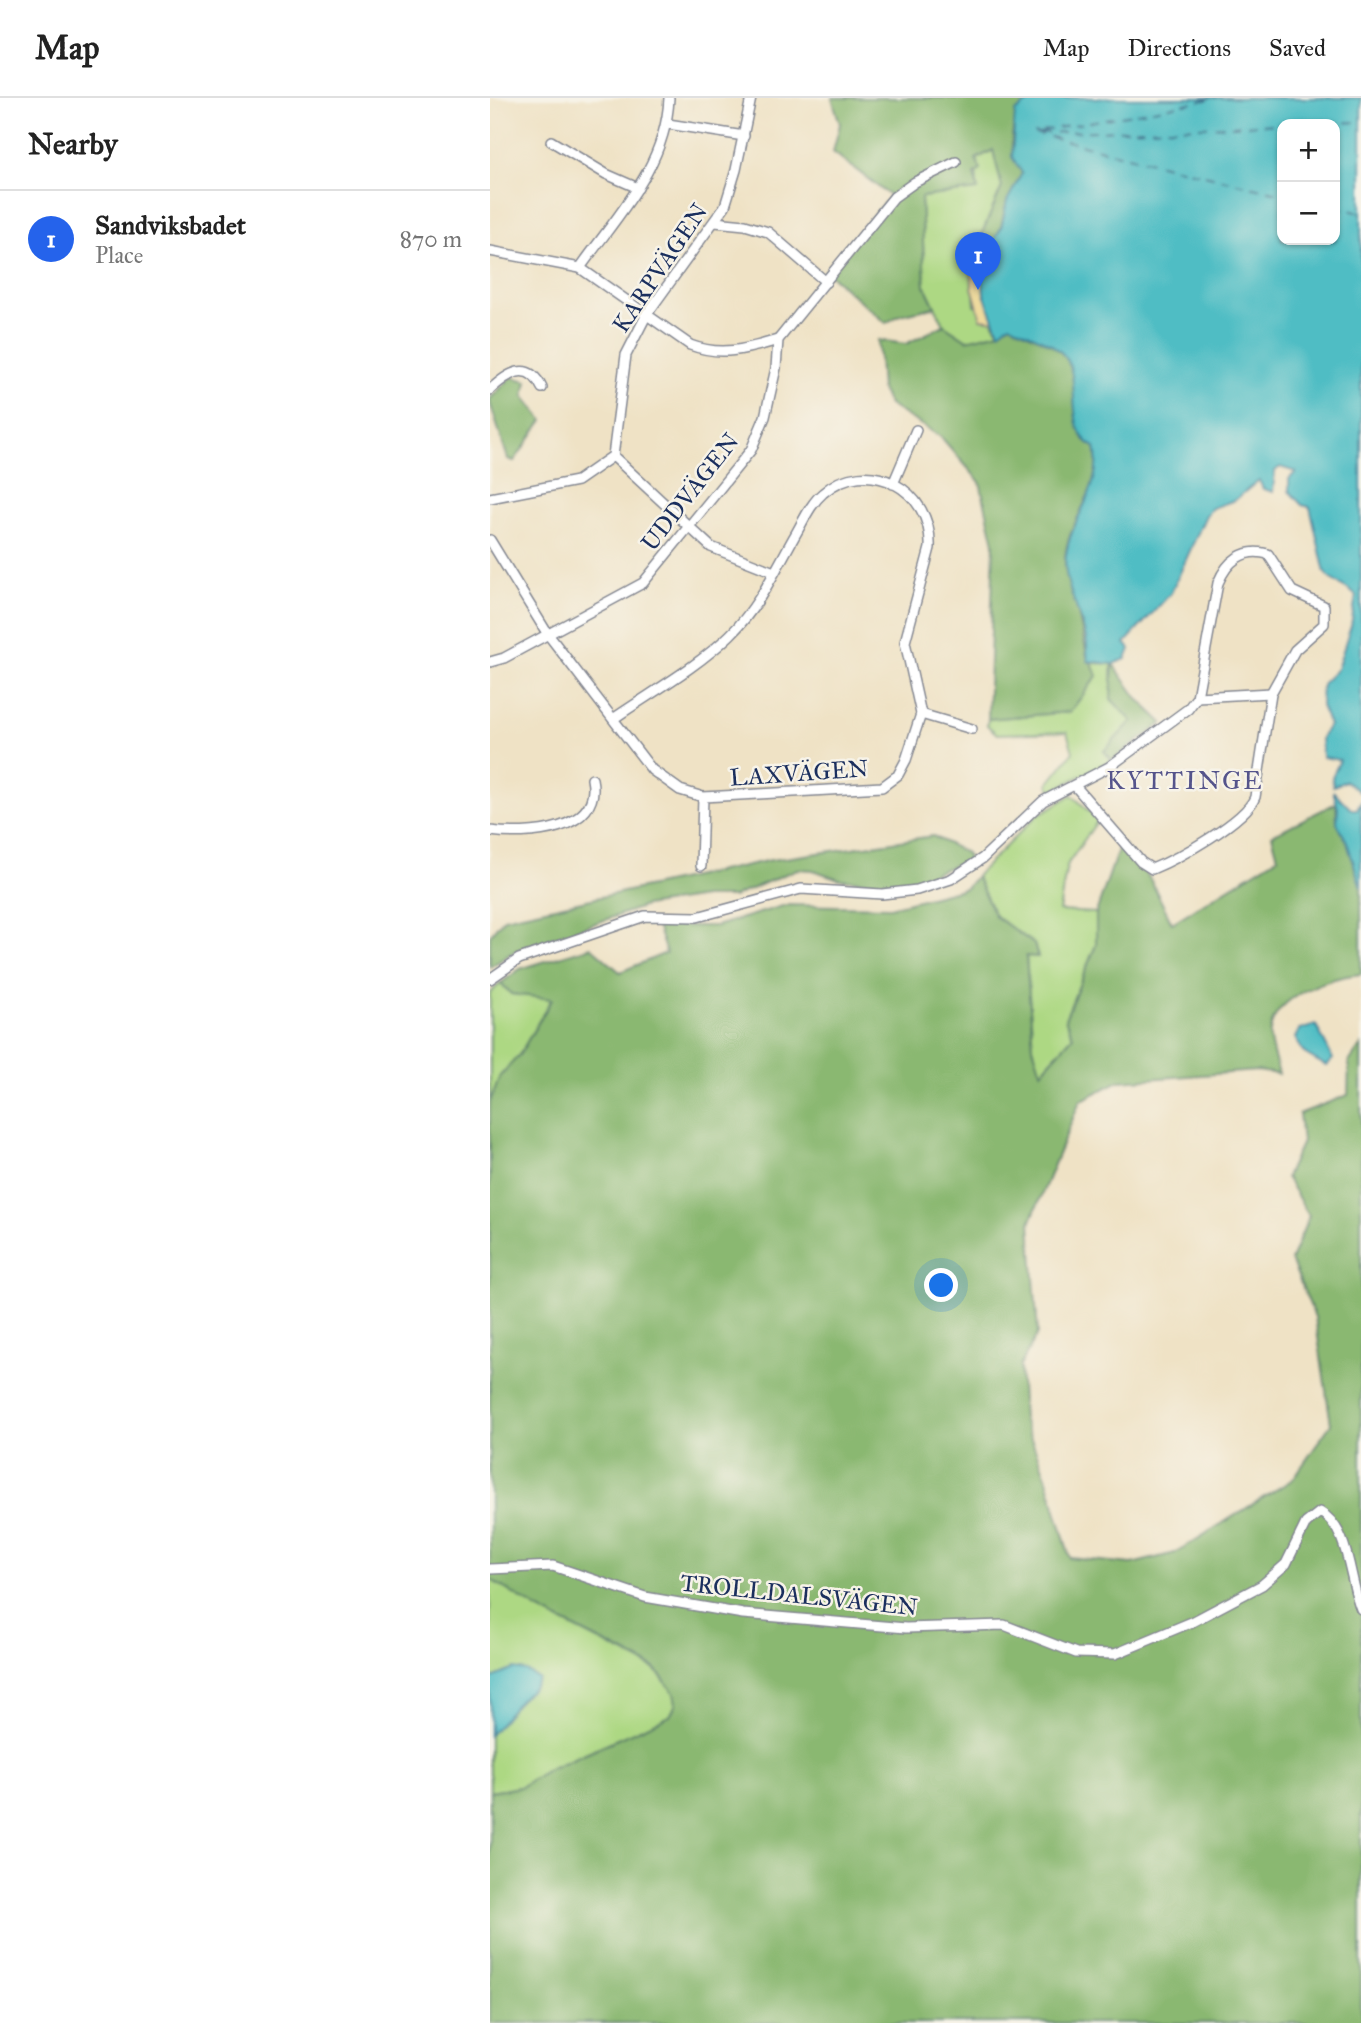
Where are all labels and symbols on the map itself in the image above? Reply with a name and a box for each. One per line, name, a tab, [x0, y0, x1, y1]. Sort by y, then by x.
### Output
street label: KARPVÄGEN	[606, 198, 714, 338]
pin: 1	[955, 232, 1001, 290]
street label: UDDVÄGEN	[635, 427, 745, 557]
street label: LAXVÄGEN	[729, 753, 869, 793]
district label: KYTTINGE	[1106, 764, 1264, 796]
your location	[924, 1268, 958, 1302]
street label: TROLLDALSVÄGEN	[679, 1568, 919, 1622]

